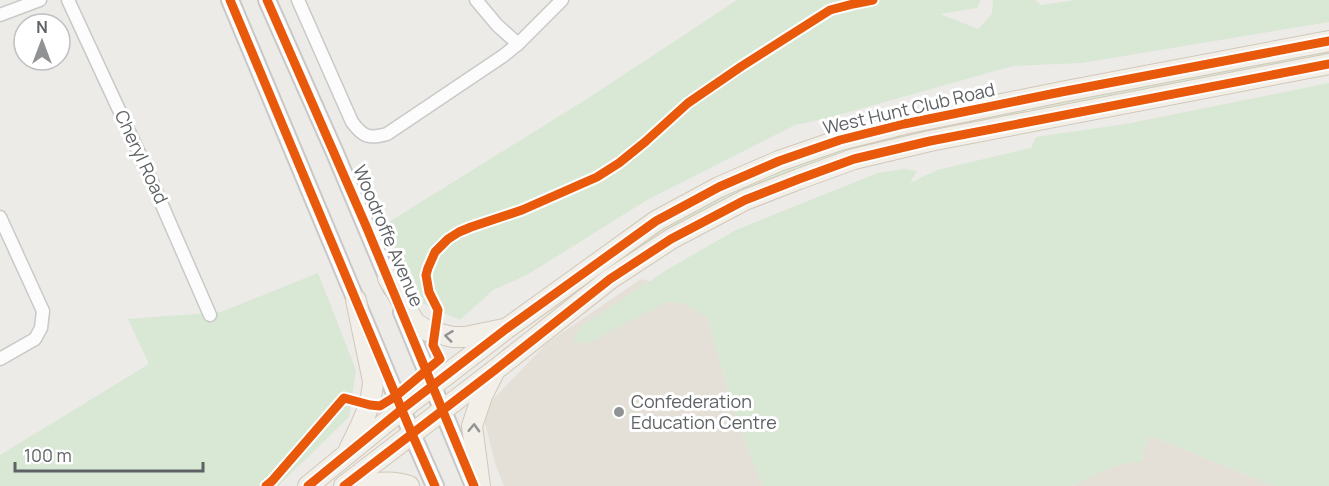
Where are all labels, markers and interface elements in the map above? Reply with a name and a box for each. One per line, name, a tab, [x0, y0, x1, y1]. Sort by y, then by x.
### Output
north arrow	[12, 12, 72, 72]
text: N	[36, 16, 48, 38]
street label: West Hunt Club Road	[820, 77, 997, 139]
street label: Cheryl Road	[110, 106, 174, 207]
street label: Woodroffe Avenue	[348, 161, 430, 310]
one-way arrow	[444, 330, 454, 343]
place label: Confederation Education Centre	[631, 389, 777, 434]
marker: Confederation Education Centre	[612, 405, 626, 419]
one-way arrow	[468, 423, 480, 432]
scale bar	[15, 435, 202, 473]
text: 100 m	[24, 443, 72, 467]

